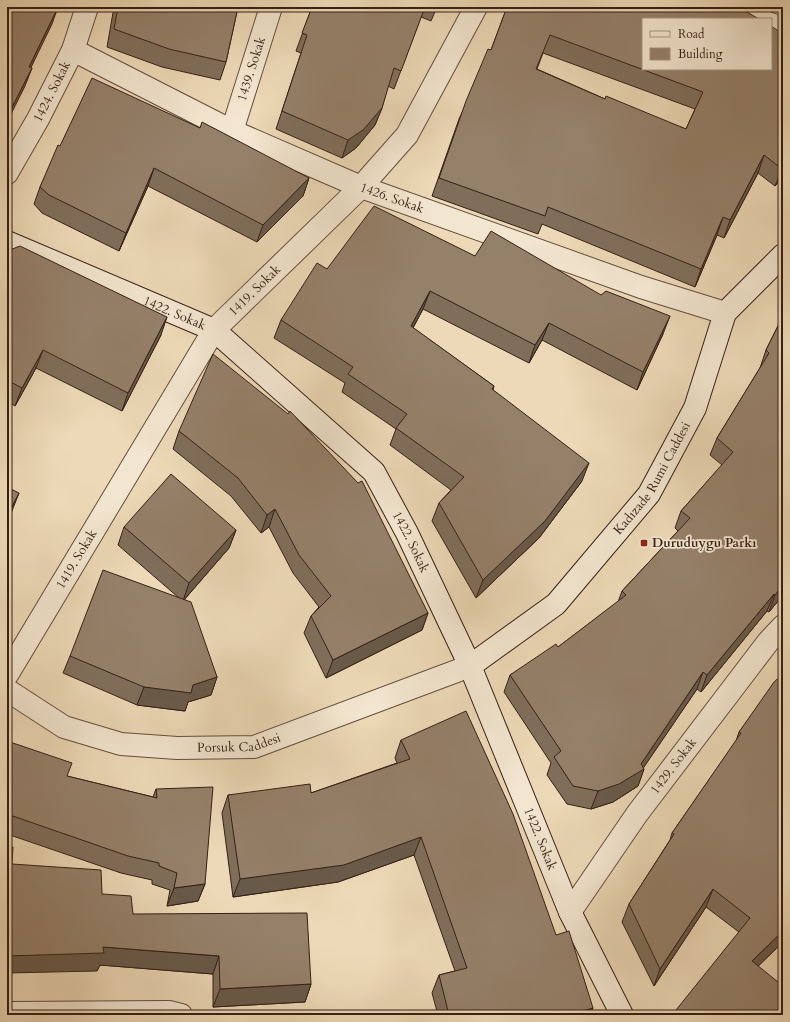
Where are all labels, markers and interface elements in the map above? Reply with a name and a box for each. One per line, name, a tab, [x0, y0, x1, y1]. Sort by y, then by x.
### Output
legend	[642, 18, 772, 70]
text: Road	[678, 26, 705, 42]
street label: 1439. Sokak	[233, 34, 270, 103]
text: Building	[678, 46, 723, 62]
street label: 1424. Sokak	[29, 58, 75, 125]
street label: 1426. Sokak	[358, 178, 426, 218]
street label: 1419. Sokak	[224, 261, 285, 320]
street label: 1422. Sokak	[140, 292, 209, 335]
street label: Kadızade Rumi Caddesi	[609, 418, 695, 539]
street label: 1422. Sokak	[388, 508, 434, 576]
street label: 1419. Sokak	[52, 526, 101, 592]
place label: Duruduygu Parkı	[652, 534, 756, 552]
marker: Duruduygu Parkı	[639, 538, 649, 548]
street label: Porsuk Caddesi	[197, 729, 284, 757]
street label: 1429. Sokak	[646, 734, 701, 798]
street label: 1422. Sokak	[519, 805, 561, 873]

